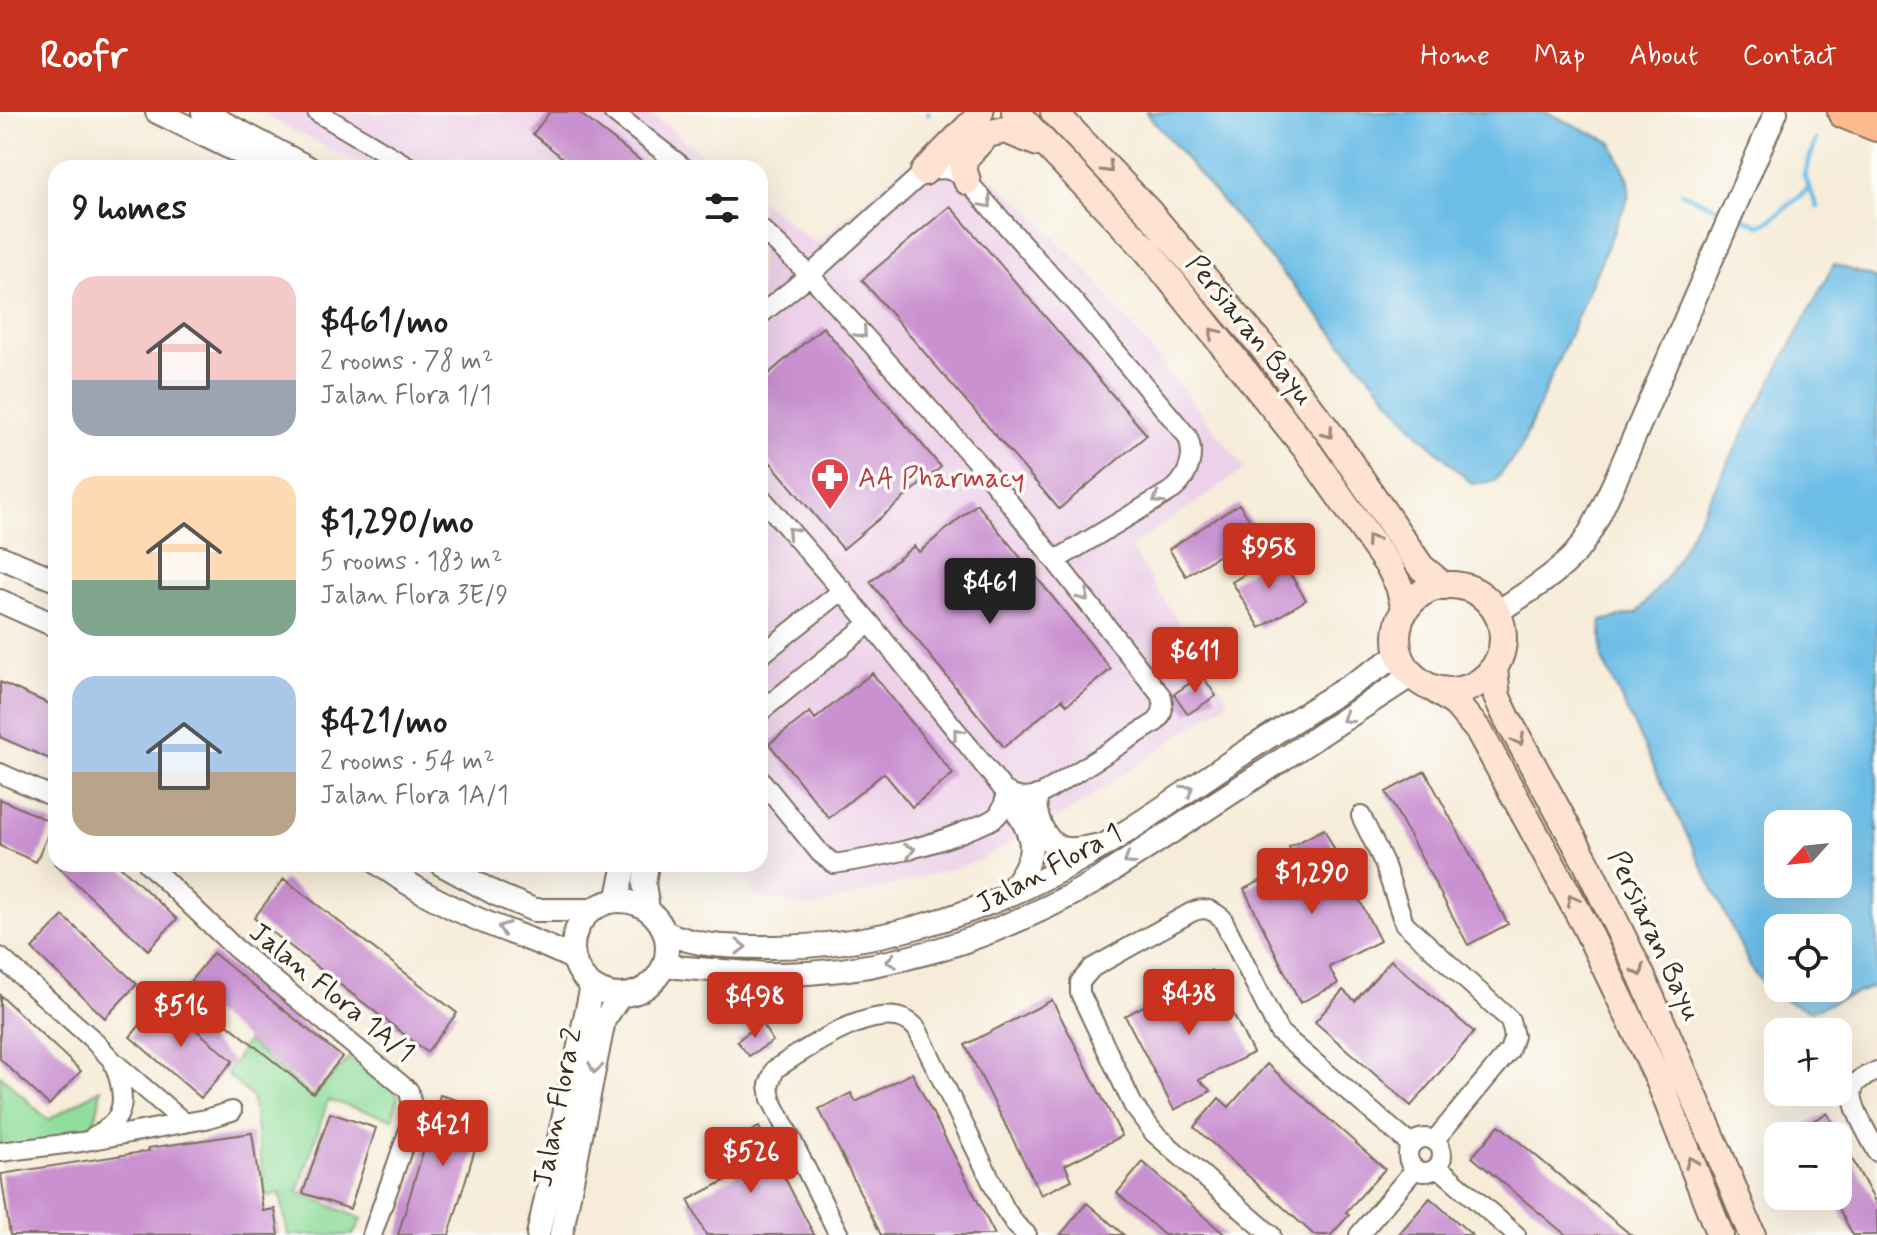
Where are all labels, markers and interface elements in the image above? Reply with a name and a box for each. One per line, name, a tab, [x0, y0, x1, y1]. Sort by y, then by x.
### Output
text: Roofr	[40, 32, 127, 81]
text: Home	[1420, 38, 1490, 75]
text: Map	[1534, 38, 1585, 75]
text: About	[1629, 38, 1698, 75]
text: Contact	[1742, 38, 1837, 75]
one-way arrow	[1099, 159, 1113, 174]
text: 9 homes	[72, 186, 187, 231]
icon: filters	[700, 186, 744, 230]
one-way arrow	[977, 194, 992, 209]
street label: Persiaran Bayu	[1177, 247, 1321, 414]
text: $461/mo	[320, 300, 448, 345]
icon: home	[136, 308, 232, 404]
one-way arrow	[852, 324, 867, 339]
one-way arrow	[1210, 327, 1224, 342]
text: 2 rooms · 78 m²	[320, 345, 493, 379]
text: Jalan Flora 1/1	[320, 379, 492, 413]
one-way arrow	[1318, 424, 1333, 438]
pharmacy icon: AA Pharmacy	[809, 456, 851, 511]
place label: AA Pharmacy	[858, 461, 1024, 498]
one-way arrow	[1152, 489, 1167, 504]
text: $1,290/mo	[320, 500, 474, 545]
icon: home	[136, 508, 232, 604]
pin: $958	[1222, 523, 1316, 591]
one-way arrow	[788, 527, 802, 542]
text: $958	[1241, 532, 1297, 566]
one-way arrow	[1366, 535, 1381, 549]
text: 5 rooms · 183 m²	[320, 545, 503, 579]
pin: $461	[943, 558, 1037, 626]
text: $461	[963, 567, 1017, 601]
text: Jalan Flora 3E/9	[320, 579, 508, 613]
one-way arrow	[1075, 587, 1089, 602]
pin: $611	[1148, 627, 1242, 695]
text: $611	[1170, 636, 1220, 670]
text: $421/mo	[320, 700, 447, 745]
icon: home	[136, 708, 232, 804]
one-way arrow	[1341, 708, 1355, 723]
one-way arrow	[953, 727, 968, 742]
one-way arrow	[1509, 732, 1525, 746]
text: 2 rooms · 54 m²	[320, 745, 495, 779]
text: Jalan Flora 1A/1	[320, 779, 509, 813]
one-way arrow	[1180, 785, 1194, 800]
north arrow	[1764, 810, 1852, 898]
map controls	[1764, 810, 1852, 1210]
street label: Jalan Flora 1	[970, 815, 1129, 923]
one-way arrow	[903, 842, 917, 859]
street label: Persiaran Bayu	[1598, 845, 1709, 1027]
pin: $1,290	[1247, 848, 1377, 916]
one-way arrow	[1123, 850, 1137, 865]
text: $1,290	[1275, 857, 1349, 891]
one-way arrow	[1567, 894, 1582, 909]
button: locate	[1764, 914, 1852, 1002]
street label: Jalan Flora 1A/1	[241, 915, 422, 1071]
one-way arrow	[496, 922, 510, 938]
one-way arrow	[735, 938, 748, 956]
one-way arrow	[884, 951, 898, 968]
one-way arrow	[1629, 963, 1645, 977]
pin: $438	[1142, 969, 1236, 1037]
pin: $498	[708, 972, 802, 1040]
text: $438	[1161, 978, 1217, 1012]
pin: $516	[134, 981, 228, 1049]
text: $498	[725, 981, 785, 1015]
text: $516	[154, 990, 208, 1024]
button: +	[1764, 1018, 1852, 1106]
street label: Jalan Flora 2	[525, 1024, 592, 1190]
one-way arrow	[587, 1061, 604, 1075]
pin: $421	[396, 1100, 490, 1168]
text: $421	[416, 1109, 470, 1143]
button: −	[1764, 1122, 1852, 1210]
pin: $526	[704, 1127, 798, 1195]
text: $526	[723, 1136, 779, 1170]
one-way arrow	[1684, 1156, 1701, 1170]

